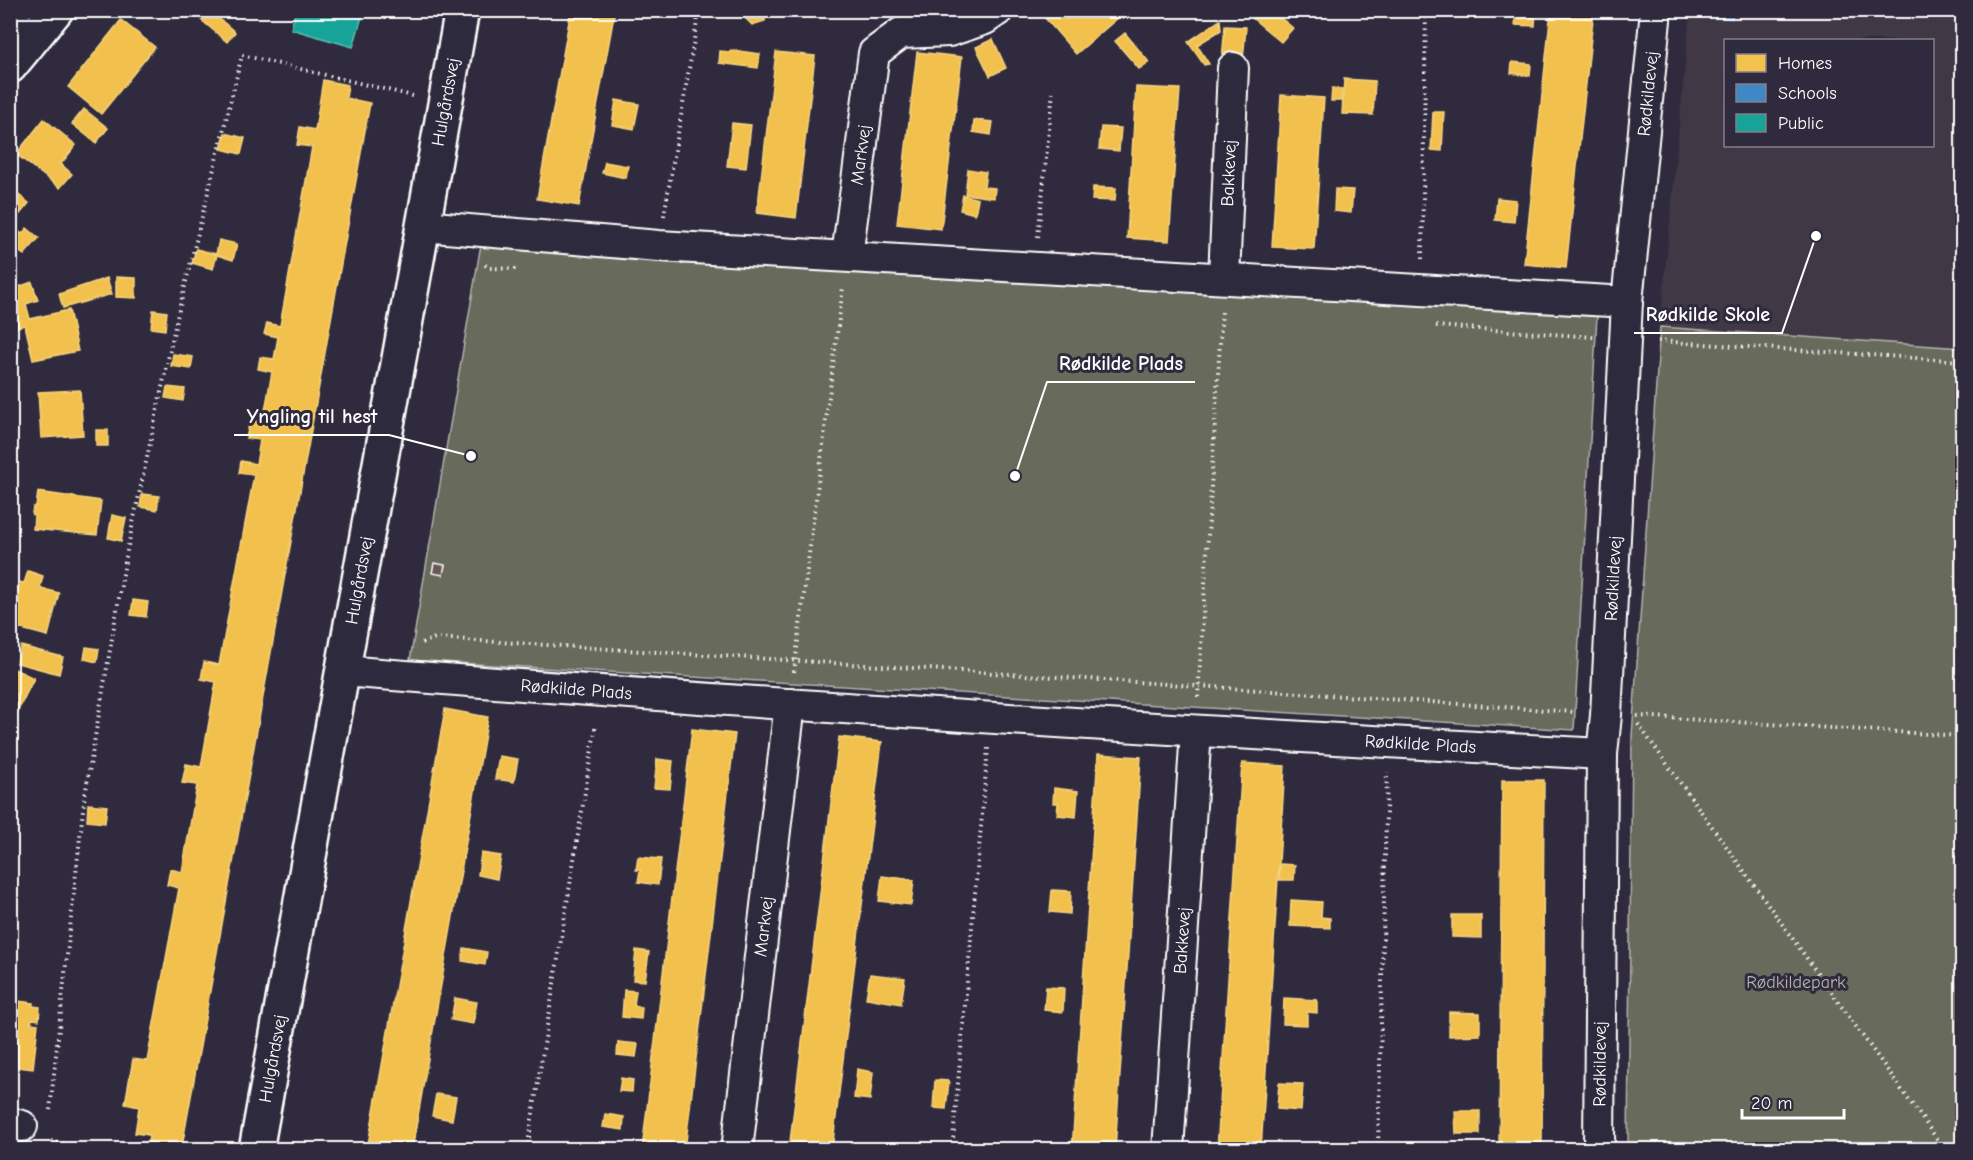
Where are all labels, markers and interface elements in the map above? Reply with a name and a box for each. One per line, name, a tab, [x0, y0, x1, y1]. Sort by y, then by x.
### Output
legend	[1724, 39, 1934, 147]
street label: Rødkildevej	[1633, 50, 1662, 137]
text: Homes	[1778, 53, 1832, 74]
street label: Hulgårdsvej	[427, 56, 464, 148]
text: Schools	[1778, 83, 1837, 104]
text: Public	[1778, 113, 1824, 134]
street label: Markvej	[846, 123, 875, 186]
street label: Bakkevej	[1217, 139, 1240, 207]
callout: Rødkilde Skole	[1634, 295, 1782, 333]
text: Rødkilde Skole	[1646, 303, 1770, 326]
callout: Rødkilde Plads	[1047, 344, 1195, 382]
text: Rødkilde Plads	[1059, 352, 1183, 375]
callout: Yngling til hest	[234, 397, 389, 435]
text: Yngling til hest	[247, 405, 378, 428]
street label: Hulgårdsvej	[341, 535, 377, 626]
street label: Rødkildevej	[1600, 535, 1626, 622]
street label: Rødkilde Plads	[520, 674, 633, 704]
street label: Rødkilde Plads	[1364, 730, 1477, 757]
street label: Markvej	[750, 895, 778, 958]
street label: Bakkevej	[1169, 906, 1195, 975]
park label: Rødkildepark	[1746, 972, 1846, 993]
street label: Hulgårdsvej	[254, 1013, 291, 1104]
street label: Rødkildevej	[1589, 1021, 1610, 1107]
scale bar	[1742, 1082, 1844, 1120]
text: 20 m	[1751, 1093, 1792, 1114]

